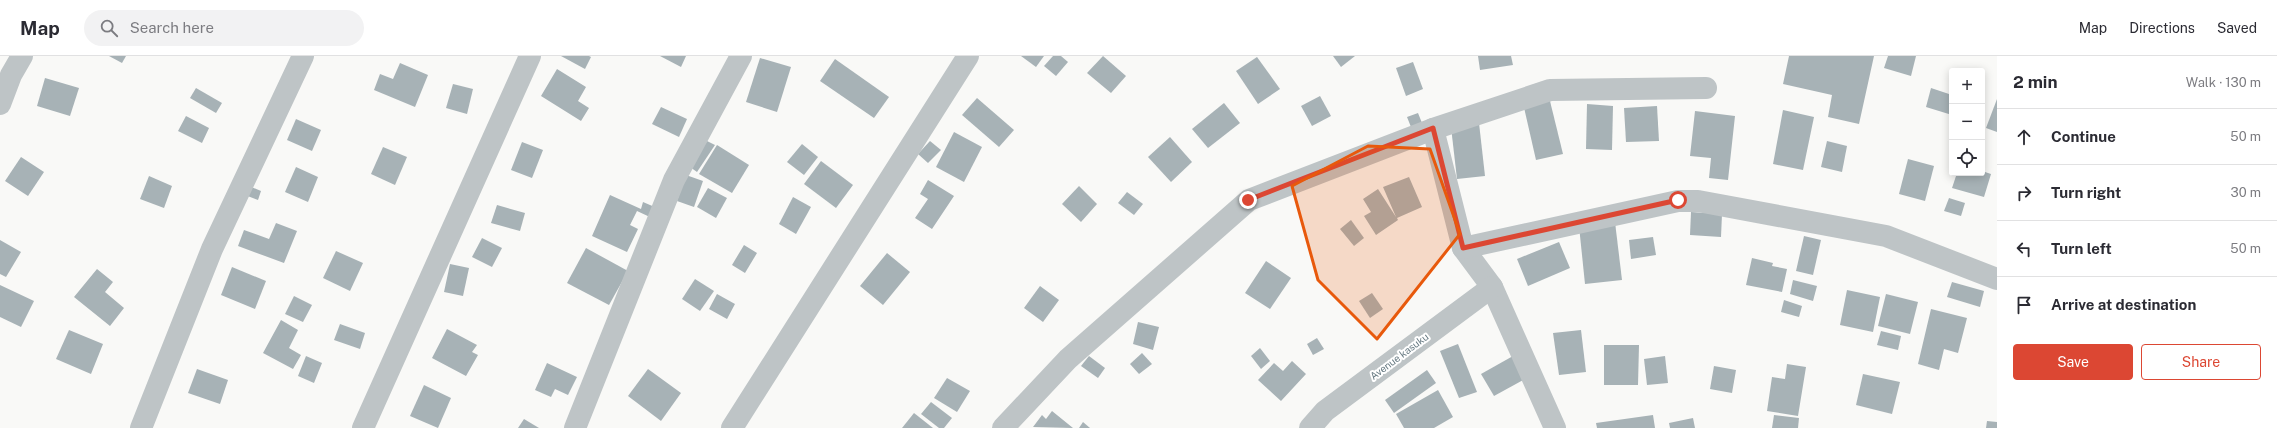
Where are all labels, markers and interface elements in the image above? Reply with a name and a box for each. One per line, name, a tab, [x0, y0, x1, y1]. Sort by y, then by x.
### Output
search box	[84, 10, 364, 46]
text: Map	[20, 17, 60, 39]
icon: search	[98, 17, 120, 39]
text: Search here	[130, 19, 214, 36]
text: Map	[2079, 20, 2107, 36]
text: Directions	[2129, 20, 2195, 36]
text: Saved	[2217, 20, 2257, 36]
map controls	[1949, 68, 1985, 176]
button: +	[1949, 68, 1985, 104]
text: 2 min	[2013, 72, 2058, 92]
text: Walk · 130 m	[2186, 75, 2261, 90]
button: −	[1949, 104, 1985, 140]
icon: ahead	[2013, 126, 2035, 148]
text: Continue	[2051, 128, 2116, 145]
text: 50 m	[2230, 129, 2261, 144]
button: locate	[1949, 140, 1985, 176]
icon: right	[2013, 182, 2035, 204]
text: Turn right	[2051, 184, 2121, 201]
text: 30 m	[2231, 185, 2261, 200]
route end	[1239, 191, 1257, 209]
route start	[1669, 191, 1687, 209]
icon: left	[2013, 238, 2035, 260]
text: Turn left	[2051, 240, 2112, 257]
text: 50 m	[2230, 241, 2261, 256]
icon: arrive	[2013, 294, 2035, 316]
text: Arrive at destination	[2051, 296, 2196, 313]
street label: Avenue kasuku	[1367, 330, 1431, 382]
button: Save	[2013, 344, 2133, 380]
button: Share	[2141, 344, 2261, 380]

